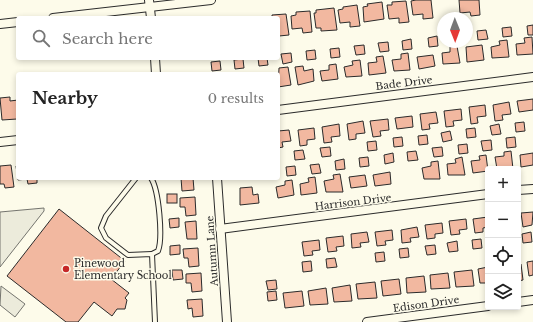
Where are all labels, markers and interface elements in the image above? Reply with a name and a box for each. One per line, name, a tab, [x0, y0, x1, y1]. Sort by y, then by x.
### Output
north arrow	[437, 12, 473, 48]
search box	[16, 16, 280, 60]
icon: search	[30, 27, 52, 49]
text: Search here	[62, 29, 153, 48]
street label: Bade Drive	[375, 73, 433, 93]
text: Nearby	[32, 88, 98, 109]
text: 0 results	[208, 90, 264, 107]
map controls	[485, 166, 521, 310]
button: +	[485, 166, 521, 202]
street label: Harrison Drive	[314, 191, 392, 213]
button: −	[485, 202, 521, 238]
street label: Autumn Lane	[203, 215, 221, 288]
button: locate	[485, 238, 521, 274]
place label: Pinewood Elementary School	[74, 257, 172, 282]
marker: Pinewood Elementary School	[61, 264, 71, 274]
button: layers	[485, 274, 521, 310]
street label: Edison Drive	[392, 293, 460, 315]

